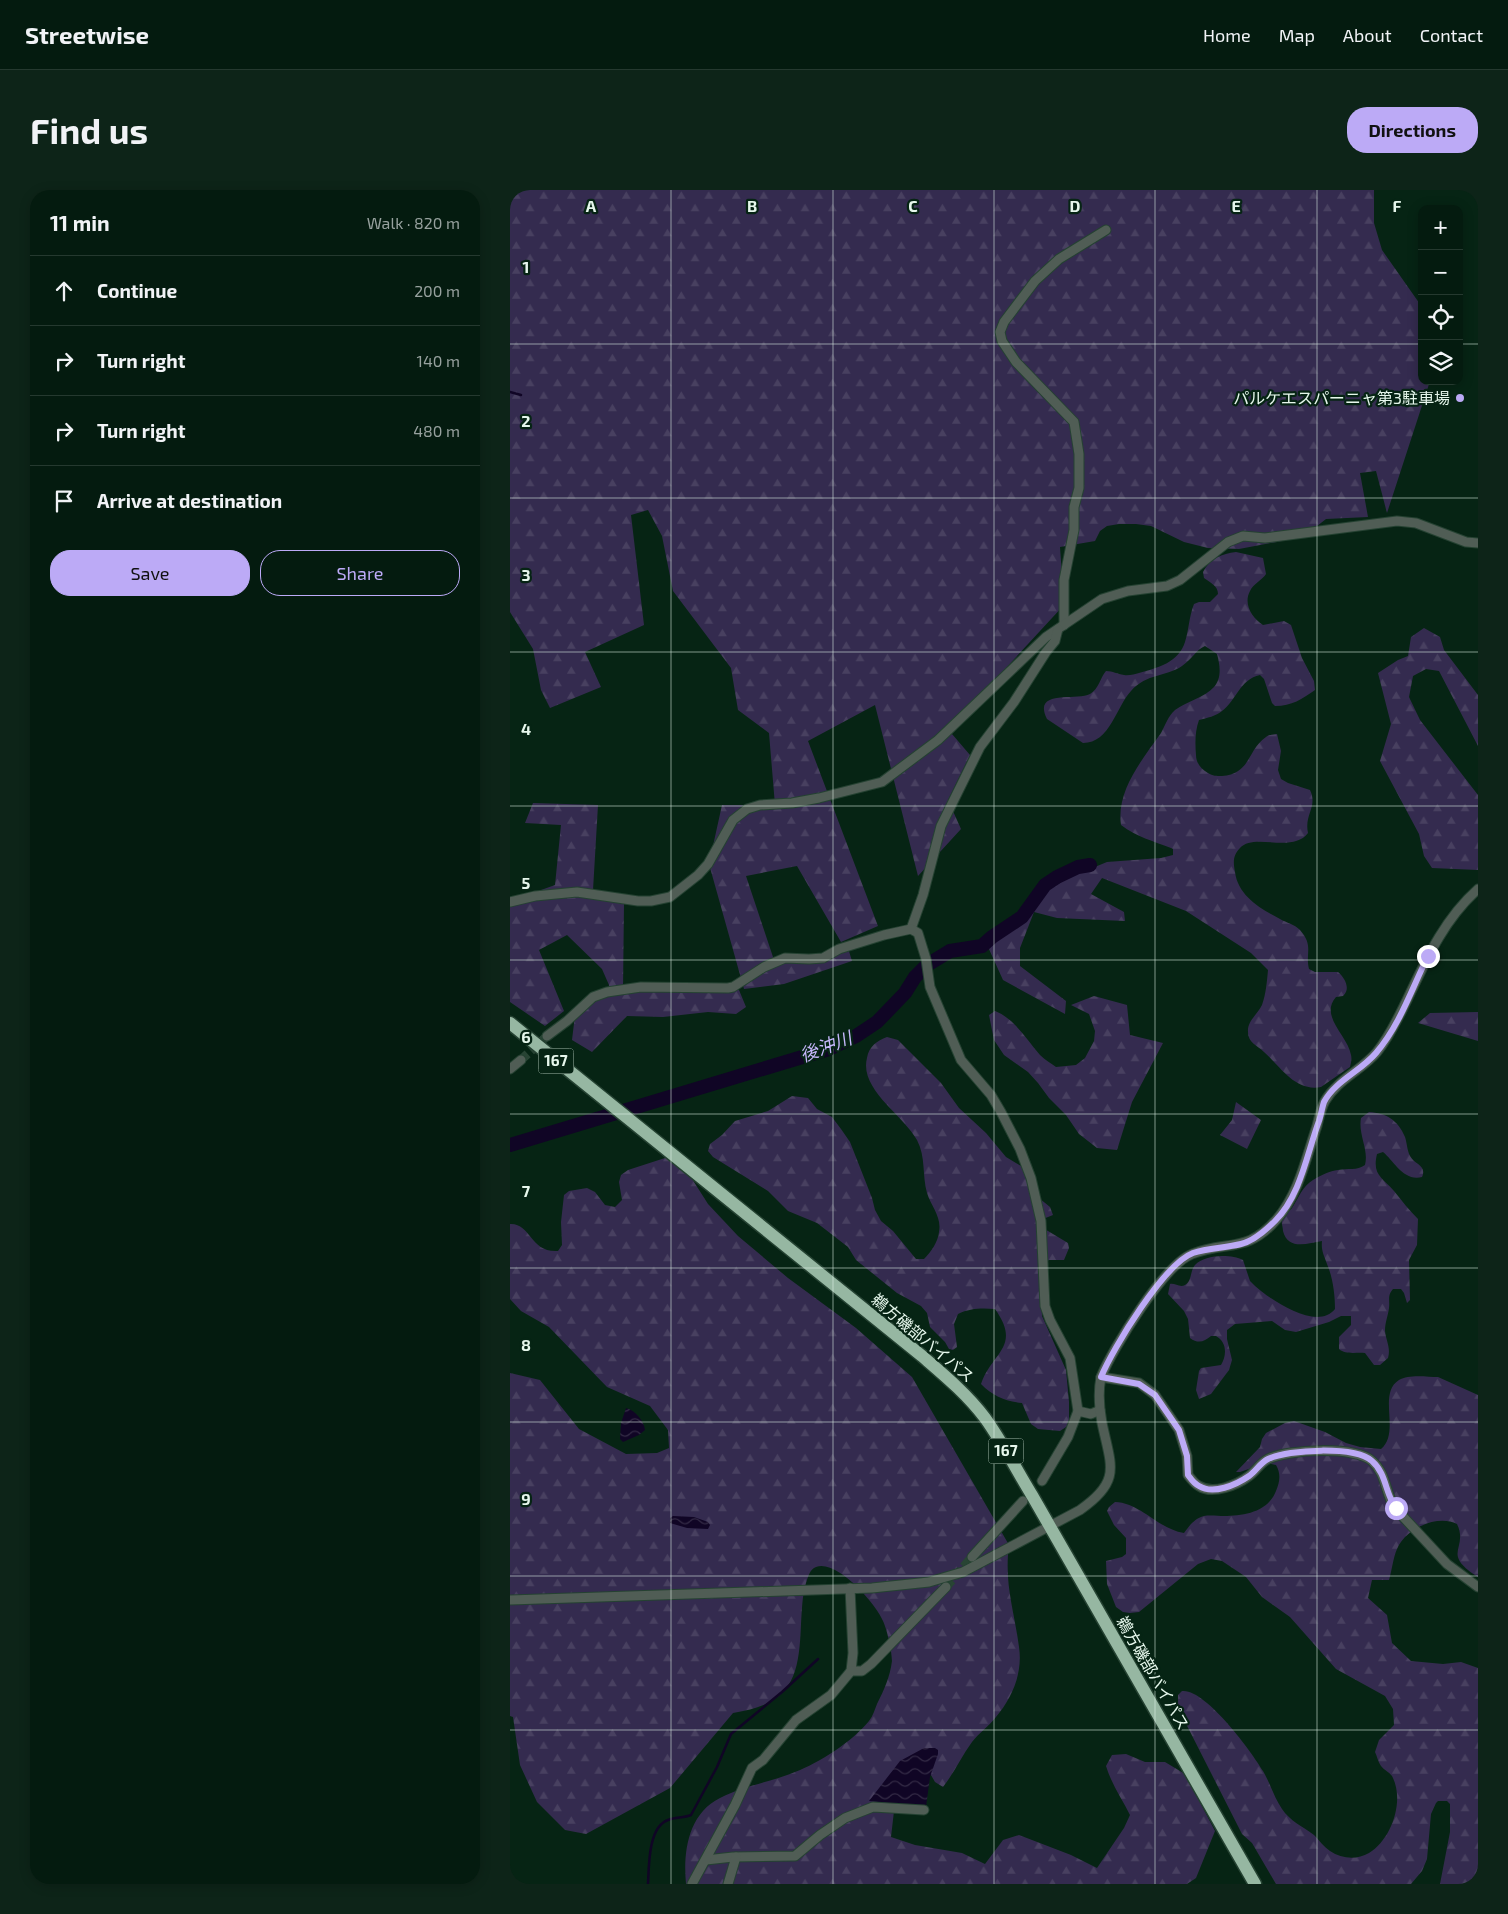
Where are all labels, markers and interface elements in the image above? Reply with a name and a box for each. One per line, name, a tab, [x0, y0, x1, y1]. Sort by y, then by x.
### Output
text: Streetwise	[25, 20, 149, 49]
text: Home	[1203, 24, 1251, 46]
text: Map	[1279, 24, 1315, 46]
text: About	[1343, 24, 1392, 46]
text: Contact	[1420, 24, 1483, 46]
button: Directions	[1347, 107, 1478, 153]
text: Find us	[30, 109, 148, 151]
text: A	[586, 196, 597, 215]
text: B	[747, 196, 757, 215]
text: C	[908, 196, 918, 215]
text: D	[1070, 196, 1081, 215]
text: E	[1231, 196, 1241, 215]
text: F	[1393, 196, 1402, 215]
map controls	[1418, 205, 1463, 385]
button: +	[1418, 205, 1463, 250]
text: 11 min	[50, 210, 110, 235]
text: Walk · 820 m	[367, 213, 460, 232]
button: −	[1418, 250, 1463, 295]
text: 1	[523, 257, 529, 276]
icon: ahead	[50, 277, 78, 305]
text: Continue	[97, 279, 177, 302]
text: 200 m	[414, 281, 460, 300]
button: locate	[1418, 295, 1463, 340]
button: layers	[1418, 340, 1463, 385]
icon: right	[50, 347, 78, 375]
text: Turn right	[97, 349, 185, 372]
text: 140 m	[417, 351, 460, 370]
place label: パルケエスパーニャ第3駐車場	[1233, 388, 1450, 407]
marker: パルケエスパーニャ第3駐車場	[1454, 392, 1466, 404]
text: 2	[521, 411, 531, 430]
icon: right	[50, 417, 78, 445]
text: Turn right	[97, 419, 185, 442]
text: 480 m	[413, 421, 460, 440]
icon: arrive	[50, 487, 78, 515]
text: Arrive at destination	[97, 489, 282, 512]
button: Save	[50, 550, 250, 596]
button: Share	[260, 550, 460, 596]
text: 3	[521, 565, 531, 584]
text: 4	[521, 719, 531, 738]
text: 5	[522, 873, 531, 892]
route end	[1417, 945, 1440, 968]
water label: 後沖川	[796, 1025, 857, 1066]
text: 6	[521, 1027, 531, 1046]
road number: 167	[538, 1048, 574, 1074]
text: 7	[522, 1181, 531, 1200]
street label: 鵜方磯部バイパス	[868, 1289, 978, 1386]
text: 8	[521, 1335, 531, 1354]
road number: 167	[988, 1438, 1024, 1464]
text: 9	[521, 1489, 531, 1508]
route start	[1385, 1497, 1408, 1520]
street label: 鵜方磯部バイパス	[1113, 1613, 1194, 1733]

